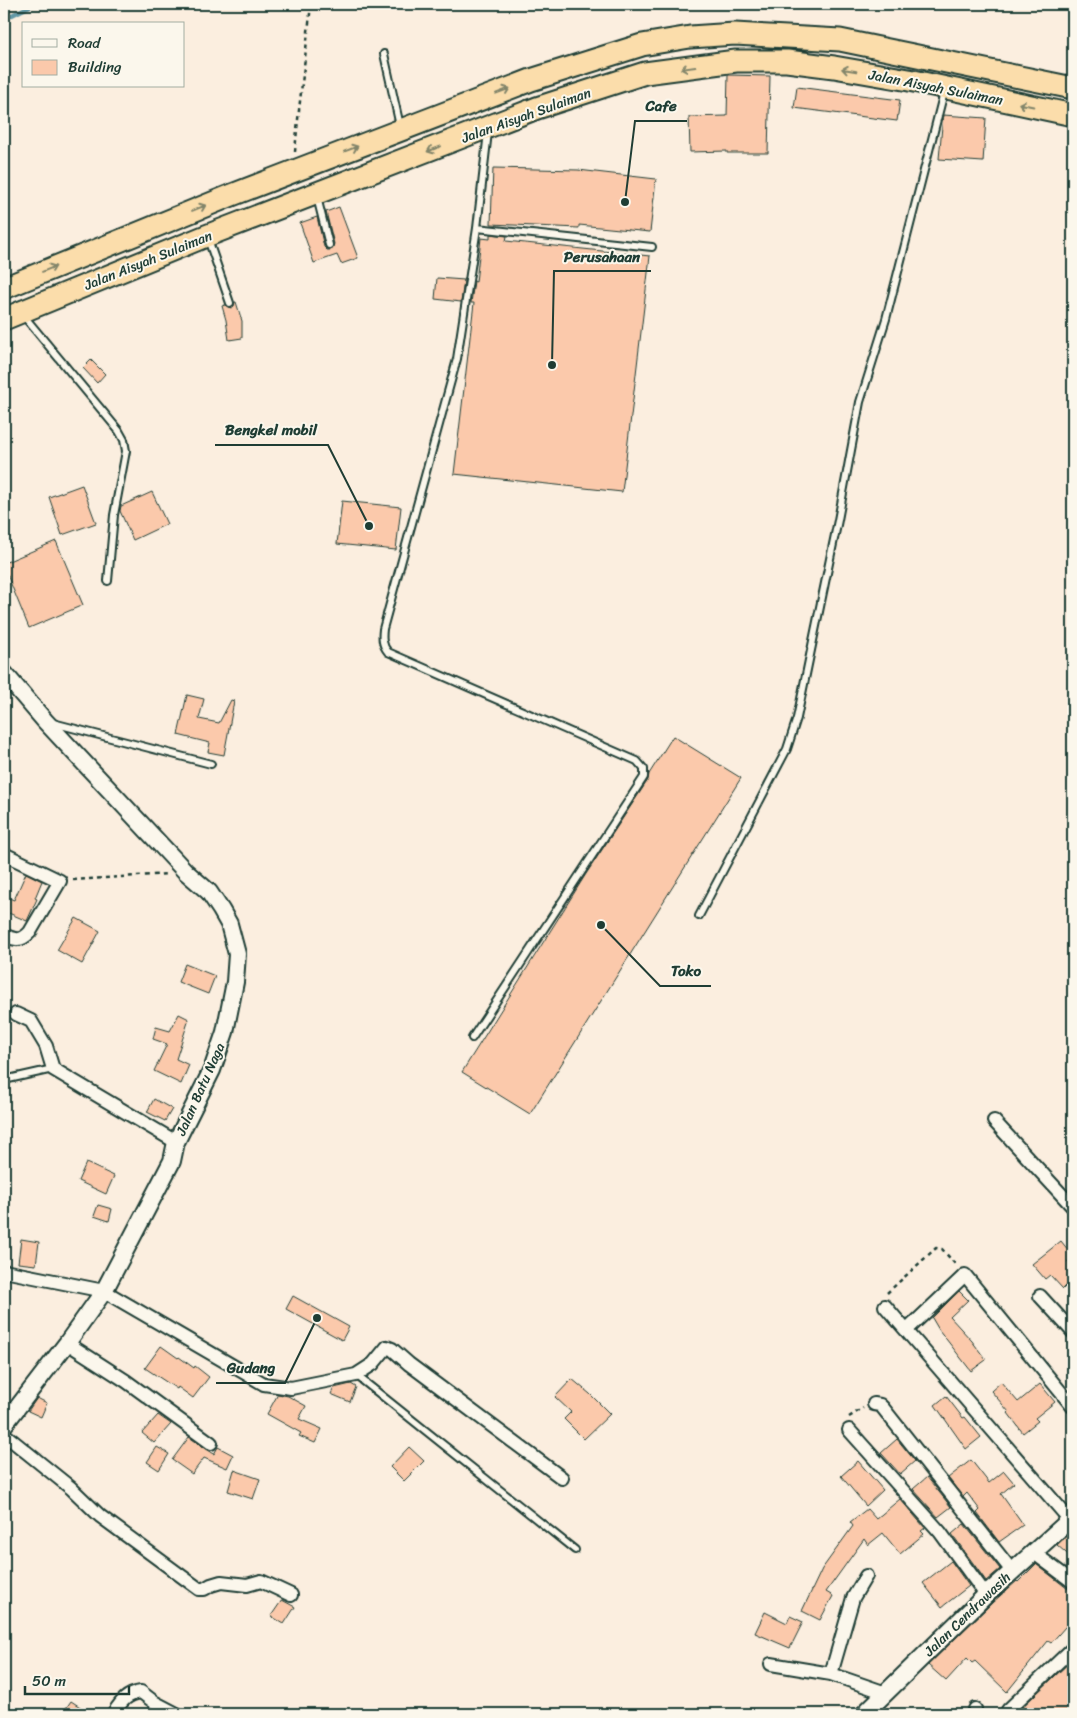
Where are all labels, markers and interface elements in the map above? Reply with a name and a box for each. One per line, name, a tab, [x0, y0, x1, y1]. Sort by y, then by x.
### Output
legend	[22, 22, 185, 88]
text: Road	[68, 30, 101, 56]
text: Building	[68, 54, 122, 80]
street label: Jalan Aisyah Sulaiman	[866, 62, 1006, 113]
one-way arrow	[680, 63, 696, 73]
one-way arrow	[841, 64, 857, 74]
street label: Jalan Aisyah Sulaiman	[457, 80, 595, 151]
one-way arrow	[494, 86, 510, 95]
callout: Cafe	[635, 91, 687, 121]
text: Cafe	[644, 93, 677, 119]
one-way arrow	[1018, 100, 1034, 109]
one-way arrow	[343, 144, 358, 153]
one-way arrow	[426, 145, 442, 154]
one-way arrow	[191, 202, 206, 212]
street label: Jalan Aisyah Sulaiman	[79, 223, 216, 298]
callout: Perusahaan	[554, 241, 651, 271]
text: Perusahaan	[564, 244, 641, 270]
one-way arrow	[41, 264, 56, 273]
callout: Bengkel mobil	[215, 415, 328, 445]
text: Bengkel mobil	[225, 417, 318, 443]
callout: Toko	[660, 956, 711, 986]
text: Toko	[671, 958, 701, 984]
street label: Jalan Batu Naga	[168, 1039, 232, 1141]
callout: Gudang	[216, 1353, 285, 1383]
text: Gudang	[226, 1355, 276, 1381]
street label: Jalan Cendrawasih	[917, 1566, 1017, 1663]
scale bar	[25, 1663, 129, 1695]
text: 50 m	[32, 1668, 67, 1694]

